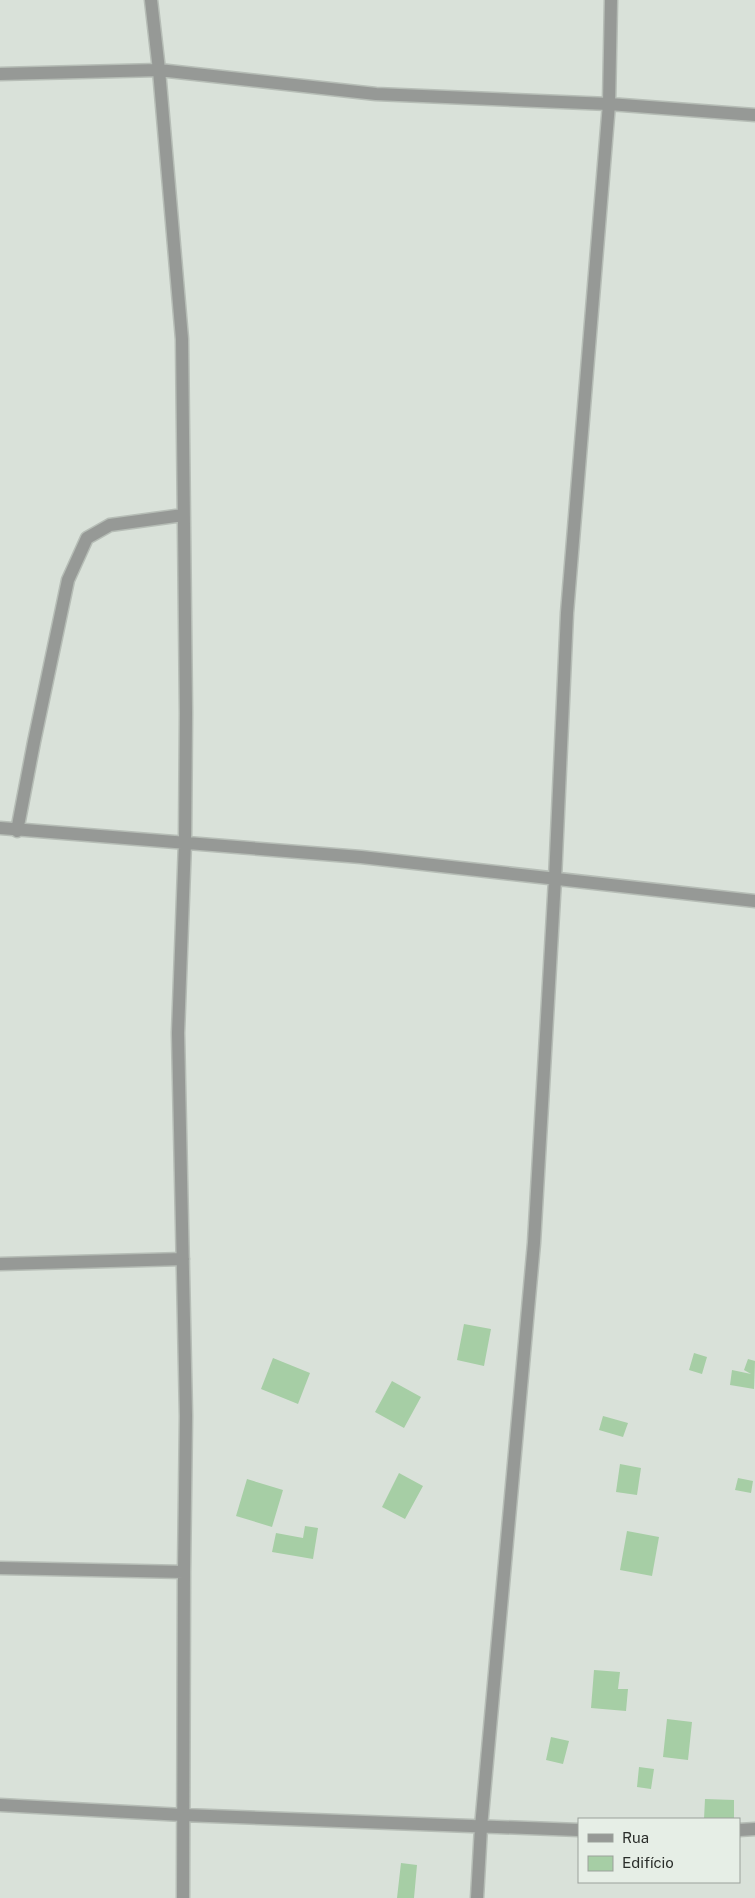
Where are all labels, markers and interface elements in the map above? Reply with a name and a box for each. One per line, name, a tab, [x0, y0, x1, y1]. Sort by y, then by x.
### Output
legend	[578, 1818, 740, 1883]
text: Rua	[622, 1829, 649, 1846]
text: Edifício	[622, 1854, 674, 1871]

